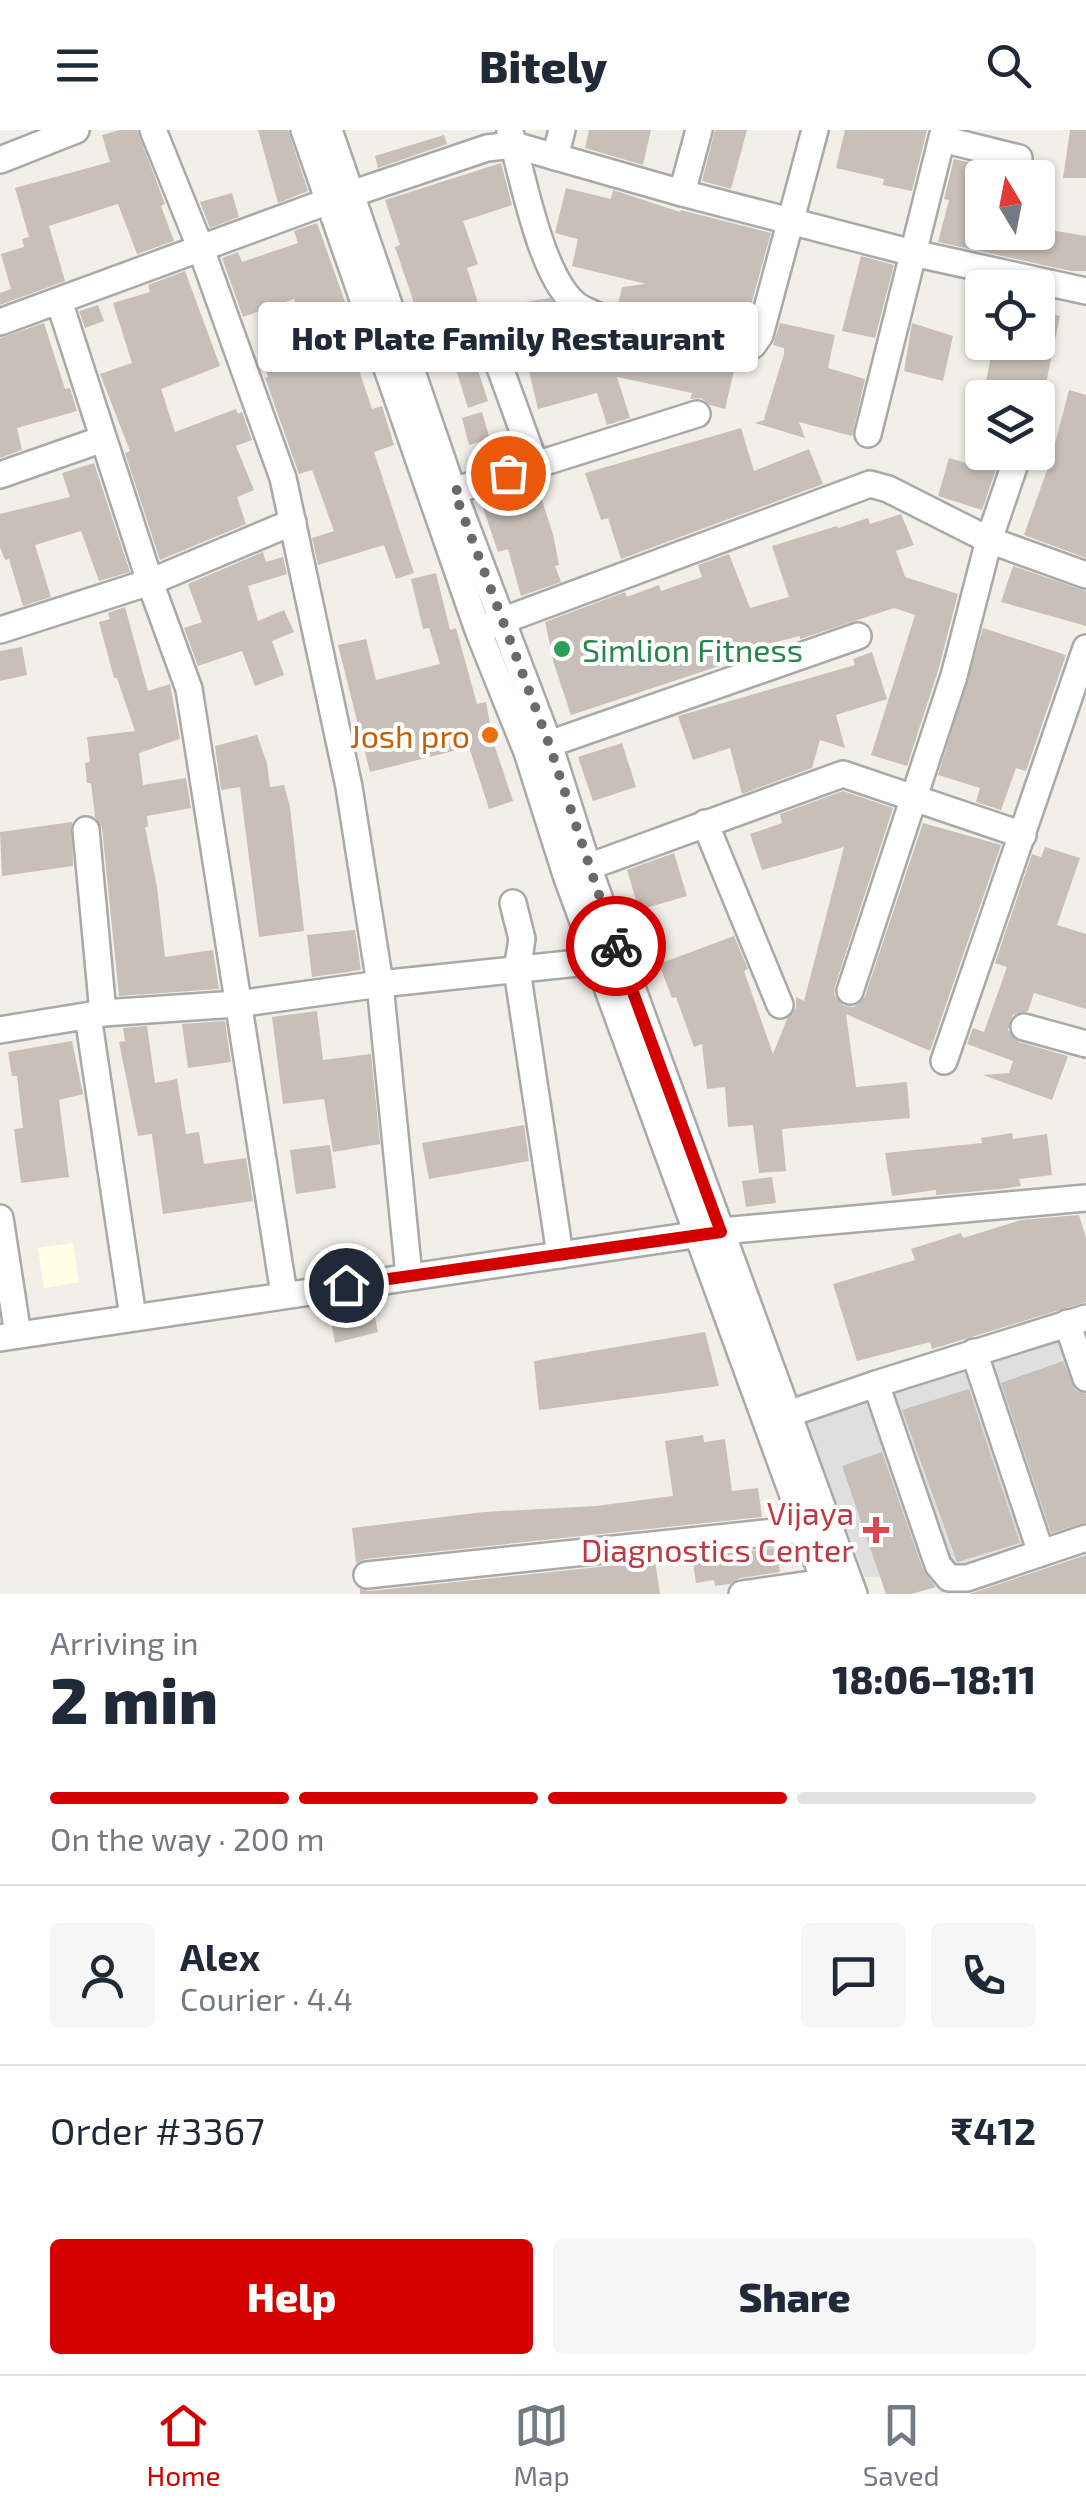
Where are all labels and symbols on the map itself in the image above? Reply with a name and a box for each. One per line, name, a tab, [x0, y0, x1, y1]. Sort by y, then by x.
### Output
north arrow	[965, 160, 1055, 250]
callout: Hot Plate Family Restaurant	[258, 303, 758, 373]
pin	[466, 431, 551, 516]
place label: Simlion Fitness	[582, 630, 803, 668]
marker: Simlion Fitness	[551, 638, 573, 660]
place label: Josh pro	[350, 716, 470, 754]
marker: Josh pro	[479, 724, 501, 746]
courier	[566, 896, 666, 996]
pin	[304, 1243, 389, 1328]
place label: Vijaya Diagnostics Center	[581, 1493, 854, 1568]
marker: Vijaya Diagnostics Center	[863, 1517, 889, 1543]

